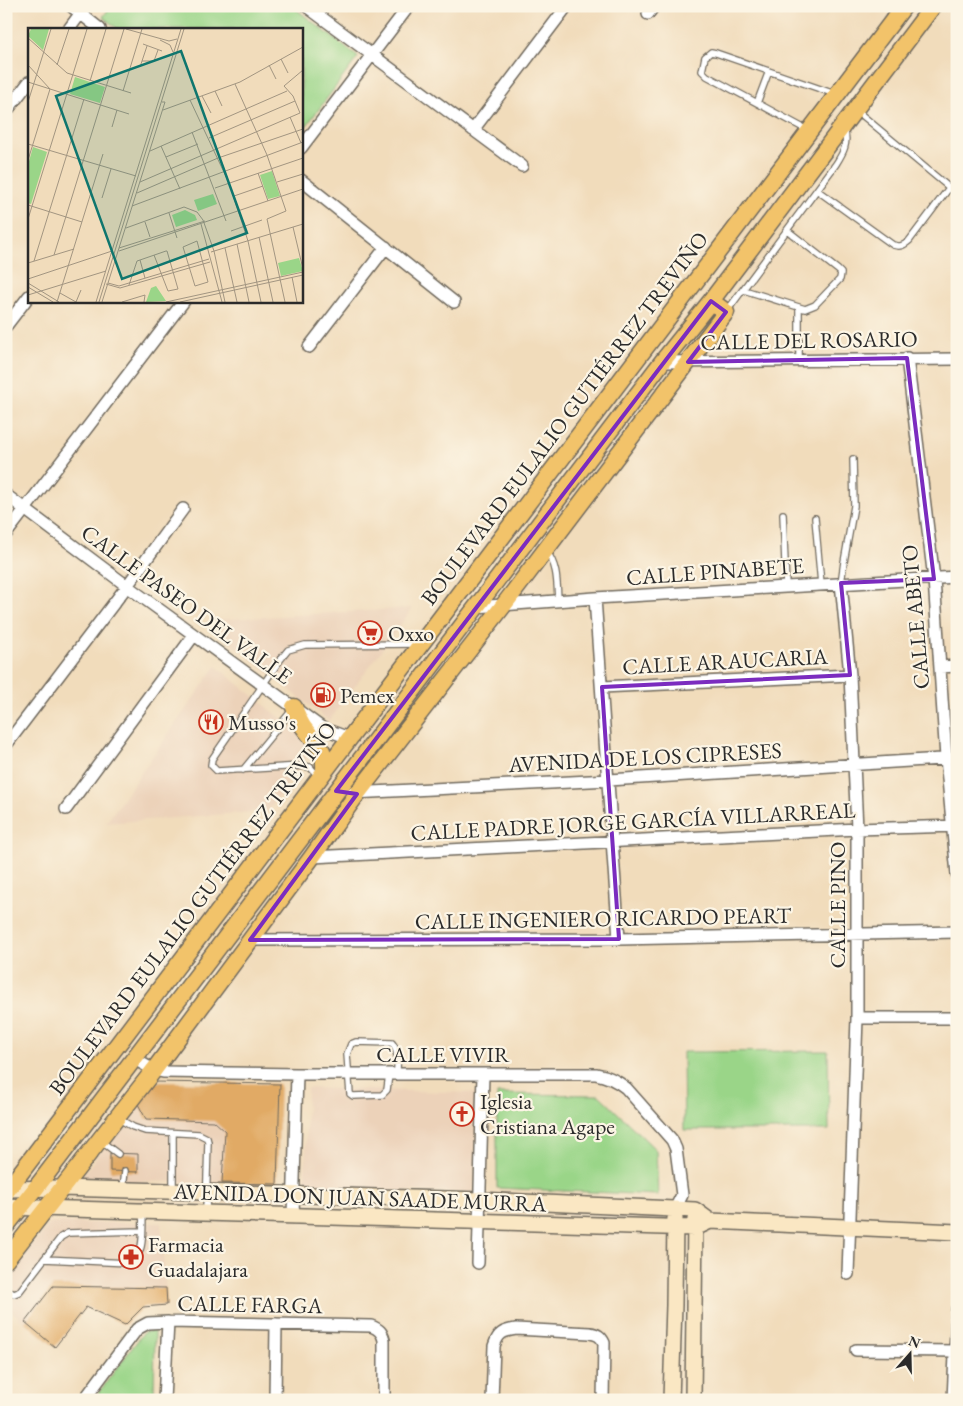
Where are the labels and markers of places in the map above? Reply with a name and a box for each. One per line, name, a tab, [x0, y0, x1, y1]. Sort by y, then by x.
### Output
place label: Oxxo	[388, 619, 434, 648]
supermarket icon: Oxxo	[357, 620, 383, 646]
place label: Pemex	[340, 681, 395, 710]
fuel station icon: Pemex	[310, 682, 336, 708]
place label: Musso's	[228, 708, 296, 737]
restaurant icon: Musso's	[198, 709, 224, 735]
place label: Iglesia Cristiana Agape	[480, 1087, 615, 1141]
church icon: Iglesia Cristiana Agape	[449, 1101, 475, 1127]
place label: Farmacia Guadalajara	[148, 1230, 248, 1284]
pharmacy icon: Farmacia Guadalajara	[118, 1244, 144, 1270]

